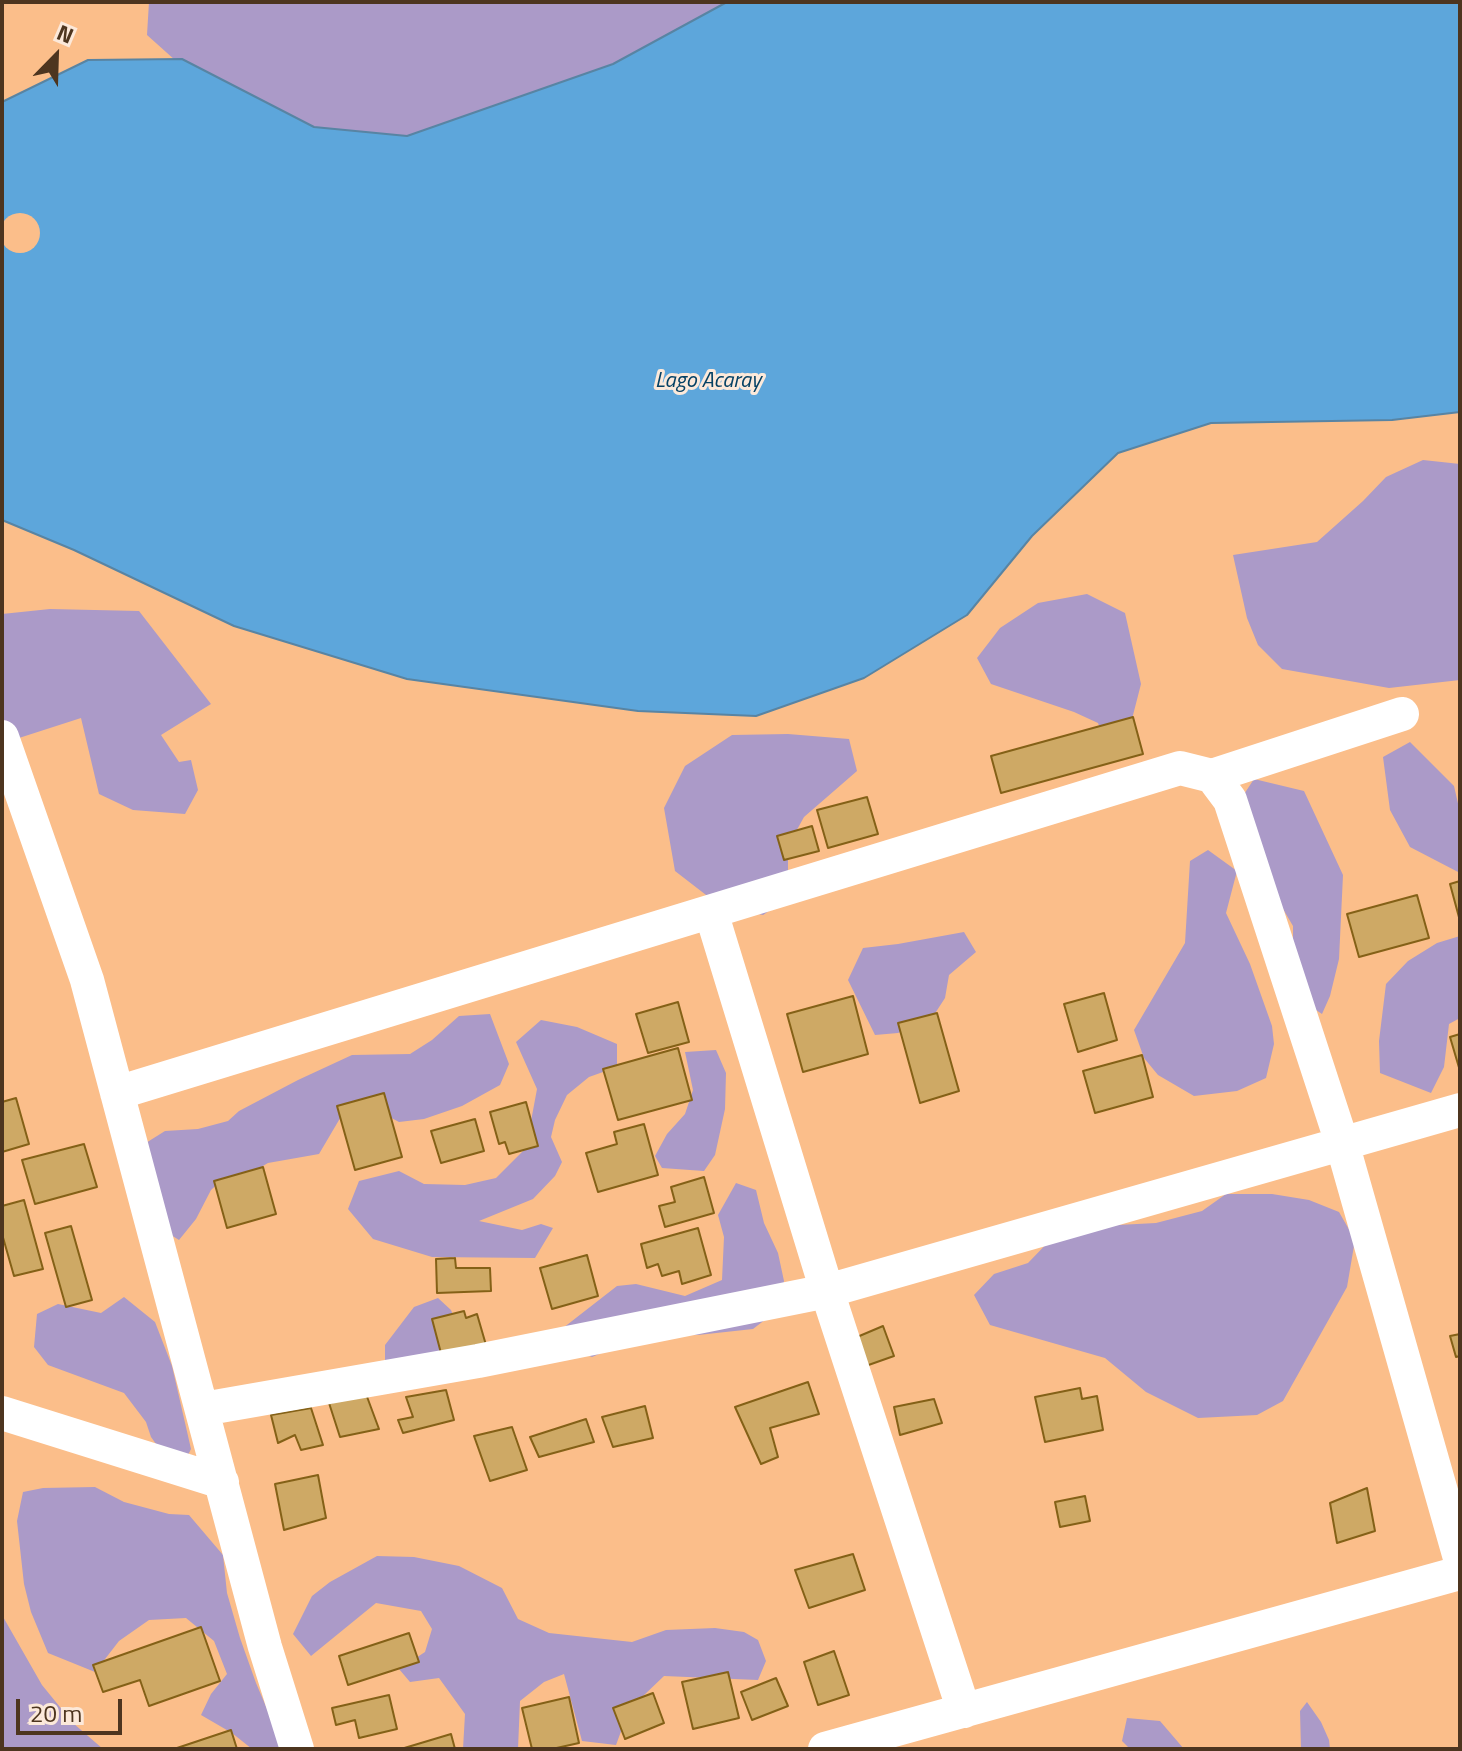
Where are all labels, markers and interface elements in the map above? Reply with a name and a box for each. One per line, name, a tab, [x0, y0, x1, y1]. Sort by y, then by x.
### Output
text: N	[52, 15, 79, 53]
north arrow	[16, 16, 96, 96]
water label: Lago Acaray	[655, 369, 761, 395]
scale bar	[20, 1683, 126, 1733]
text: 20 m	[30, 1695, 82, 1731]

